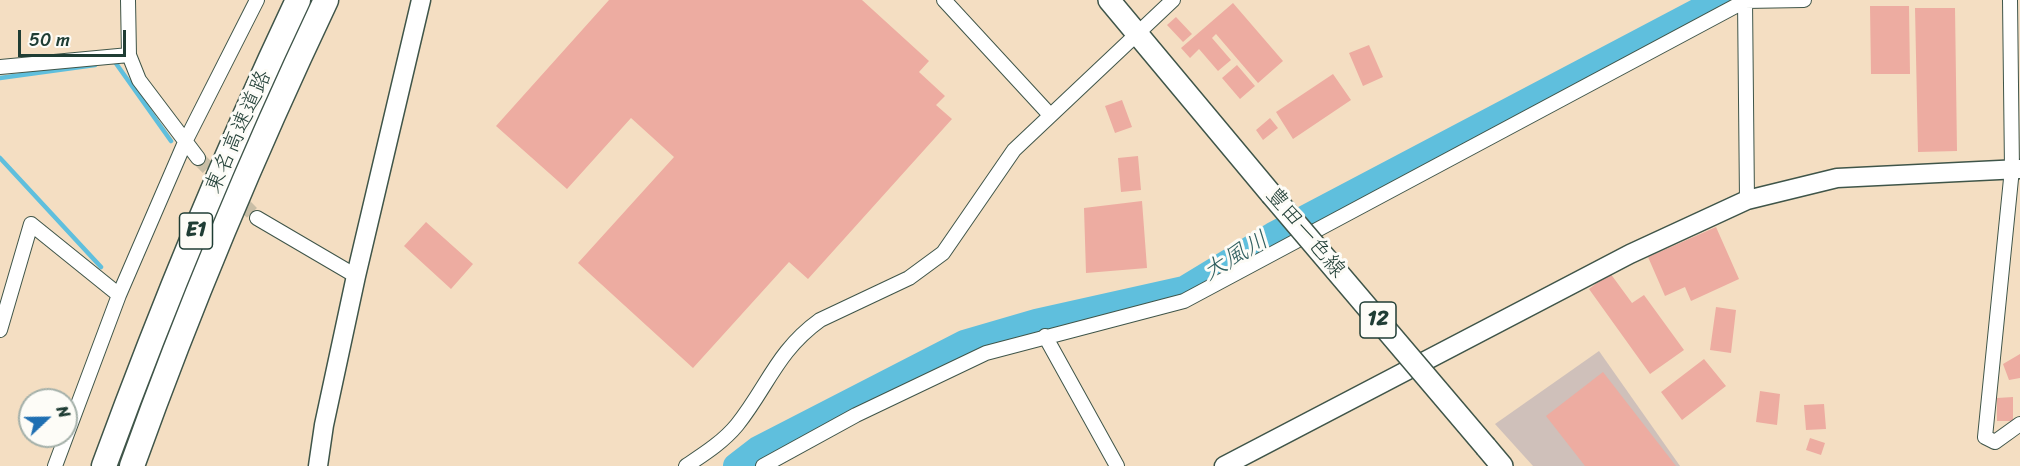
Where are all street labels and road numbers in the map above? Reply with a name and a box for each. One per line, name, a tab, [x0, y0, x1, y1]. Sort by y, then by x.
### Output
street label: 東名高速道路	[200, 66, 278, 198]
street label: 豊田一色線	[1260, 182, 1350, 284]
road number: E1	[180, 213, 212, 249]
road number: 12	[1360, 302, 1396, 338]

